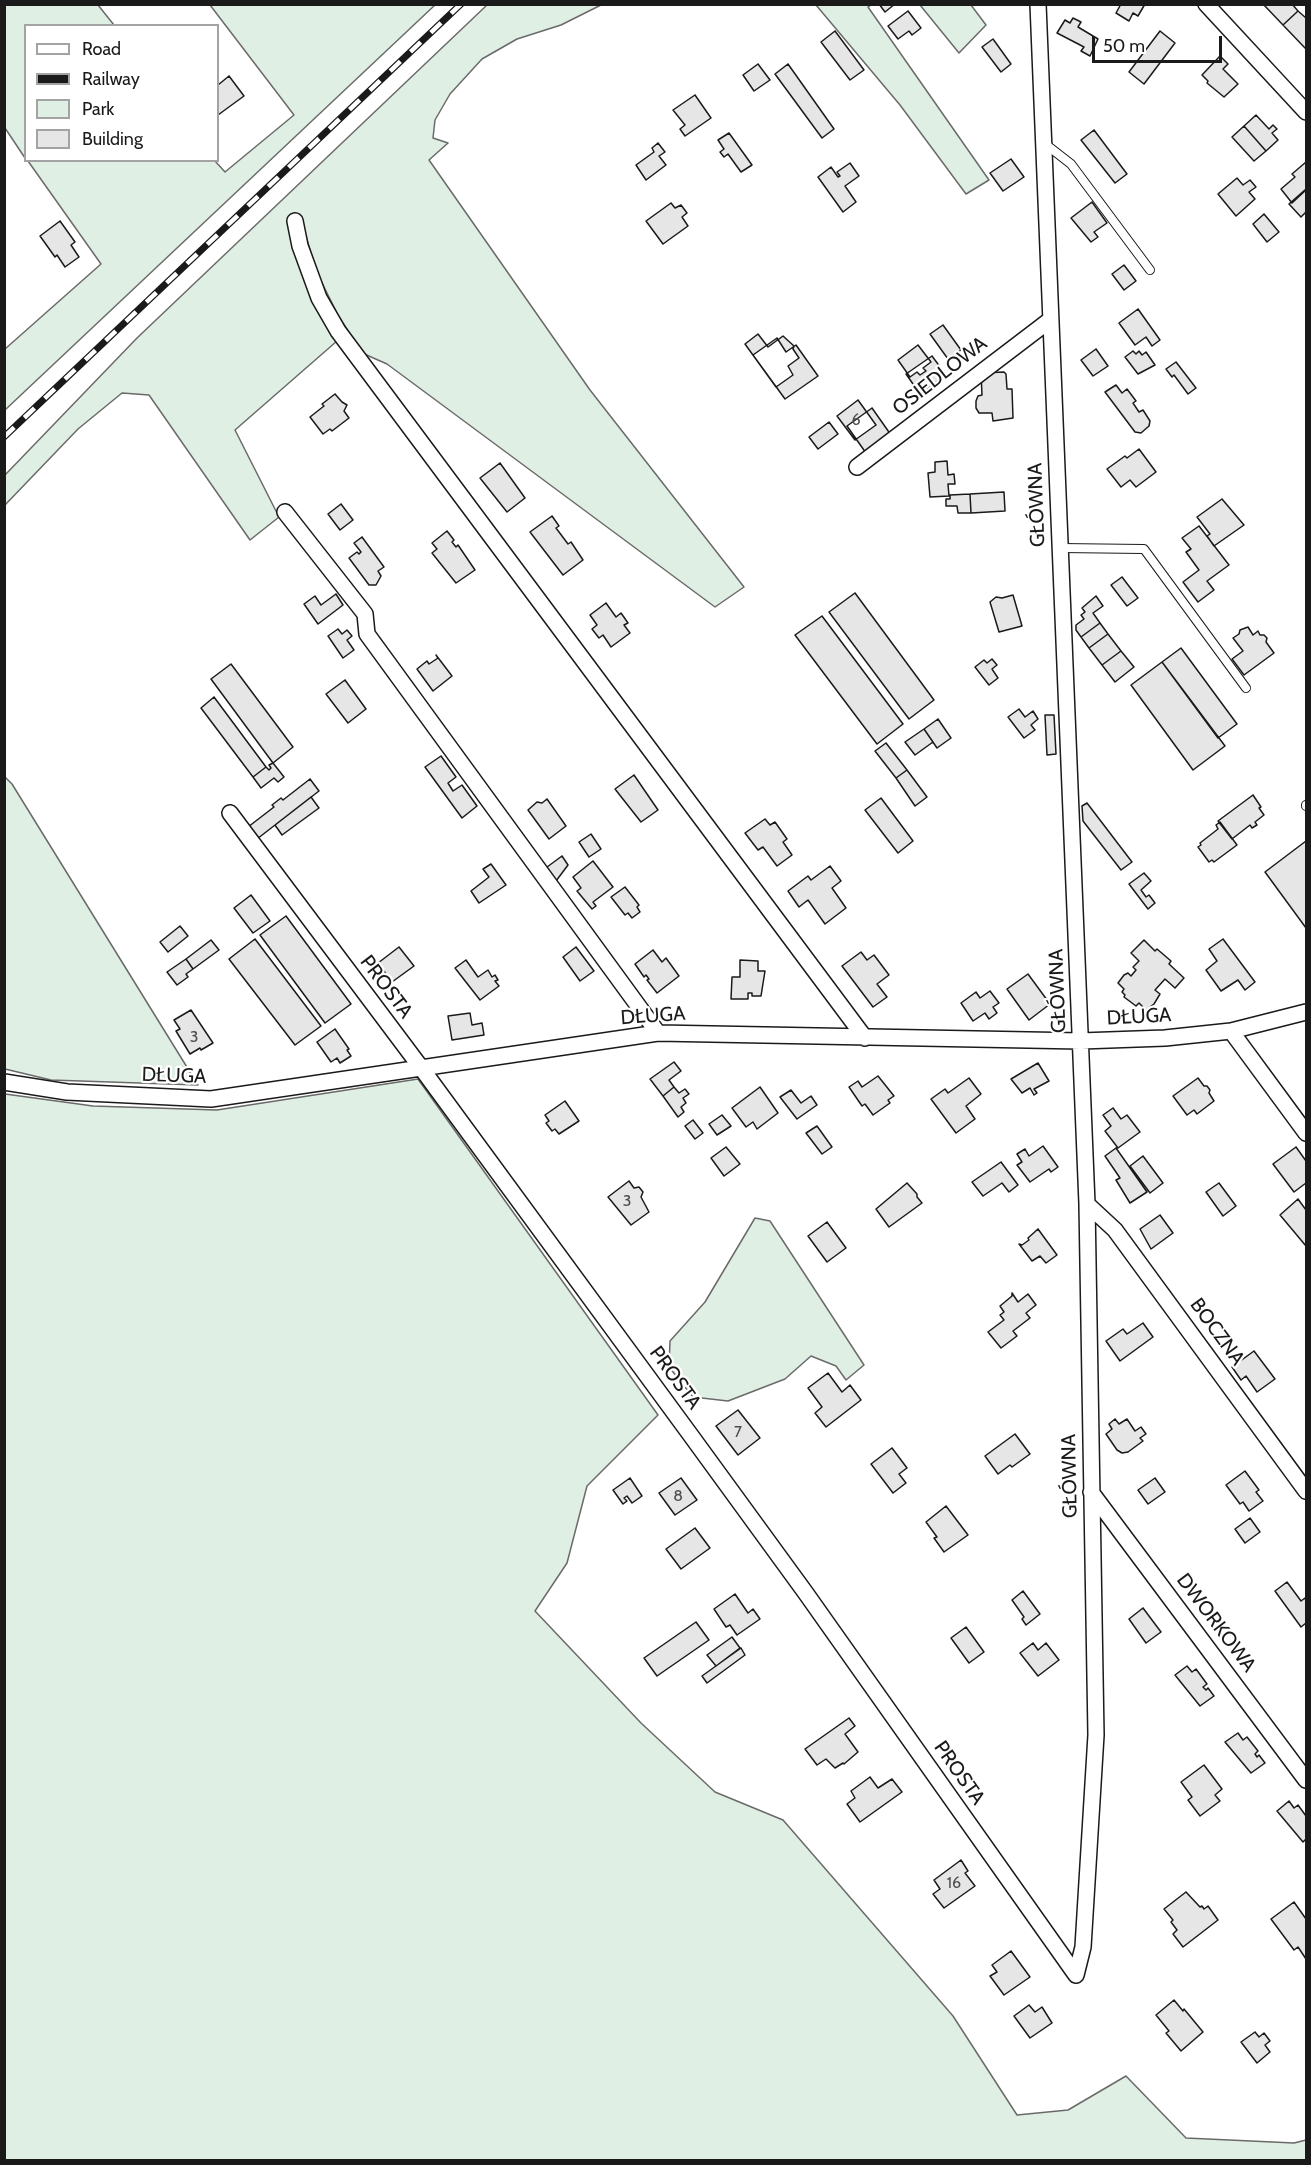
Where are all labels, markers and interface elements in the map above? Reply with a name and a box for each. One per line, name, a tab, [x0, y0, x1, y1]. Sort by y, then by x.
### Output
legend	[24, 24, 219, 162]
scale bar	[1095, 24, 1226, 62]
text: 50 m	[1103, 35, 1145, 57]
text: Road	[82, 38, 121, 60]
text: Railway	[82, 68, 140, 90]
text: Park	[82, 98, 114, 120]
text: Building	[82, 128, 143, 150]
street label: OSIEDLOWA	[888, 332, 992, 420]
house number: 6	[851, 410, 861, 430]
street label: GŁÓWNA	[1024, 463, 1050, 547]
street label: GŁÓWNA	[1045, 949, 1071, 1033]
street label: PROSTA	[355, 951, 417, 1023]
street label: DŁUGA	[620, 1002, 686, 1030]
street label: DŁUGA	[1106, 1003, 1172, 1031]
house number: 3	[190, 1027, 198, 1047]
street label: DŁUGA	[141, 1063, 207, 1089]
house number: 3	[623, 1191, 631, 1211]
street label: BOCZNA	[1185, 1294, 1249, 1370]
street label: PROSTA	[644, 1342, 706, 1414]
house number: 7	[734, 1422, 742, 1442]
street label: GŁÓWNA	[1057, 1434, 1083, 1518]
house number: 8	[673, 1486, 683, 1506]
street label: DWORKOWA	[1171, 1569, 1261, 1677]
street label: PROSTA	[928, 1736, 990, 1810]
house number: 16	[947, 1873, 961, 1893]

